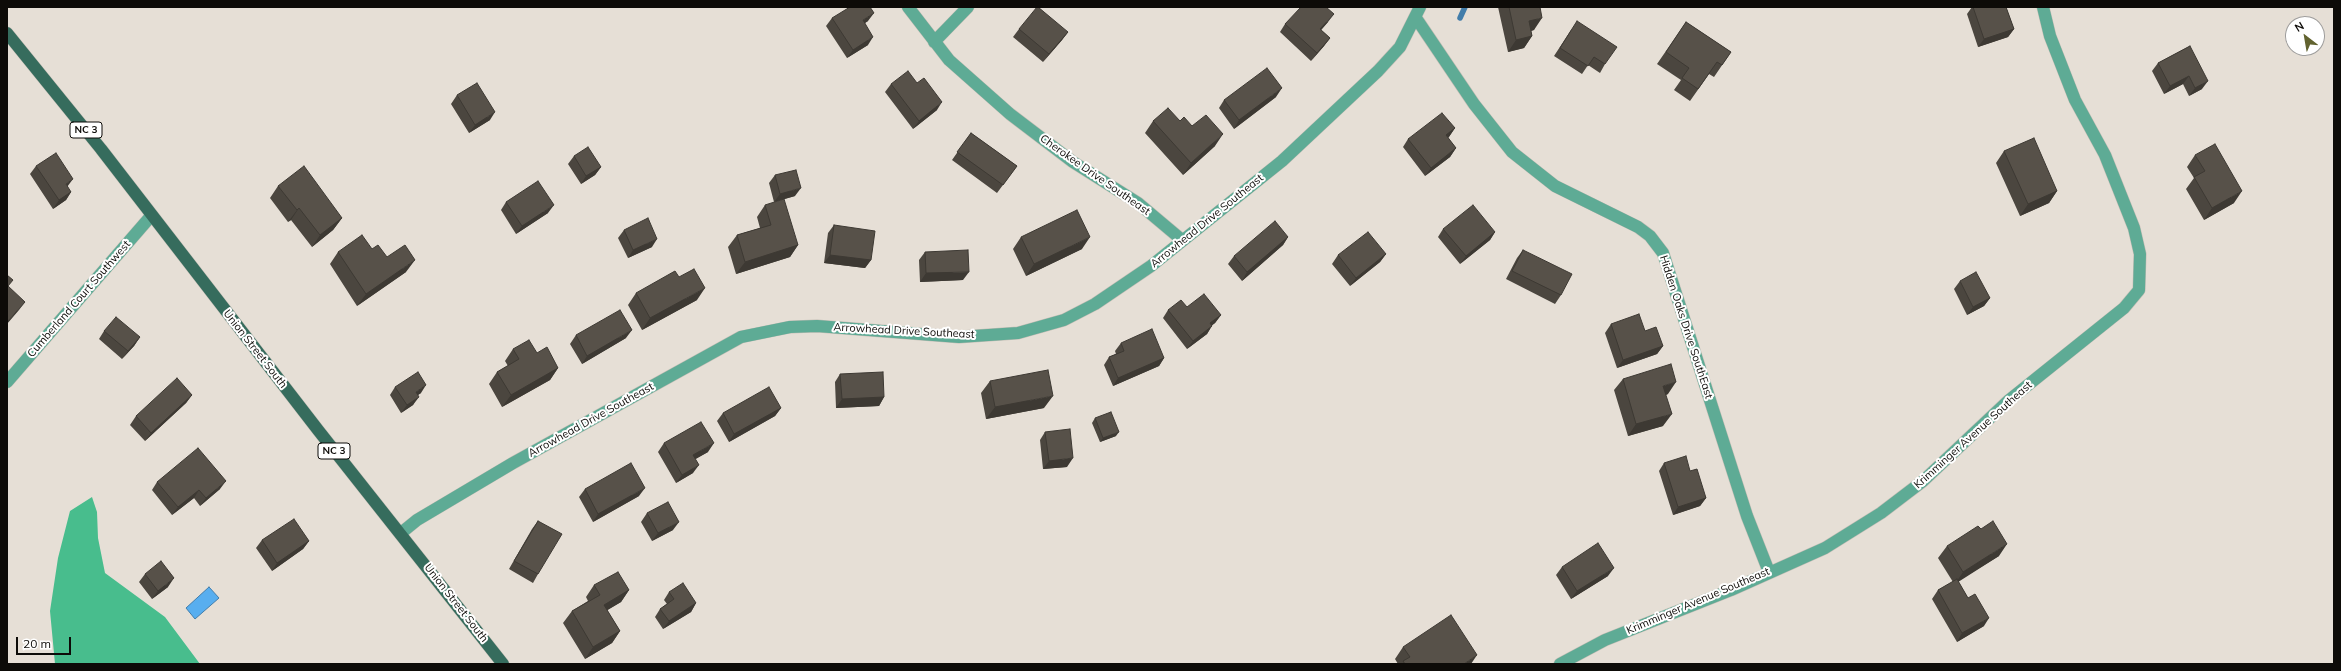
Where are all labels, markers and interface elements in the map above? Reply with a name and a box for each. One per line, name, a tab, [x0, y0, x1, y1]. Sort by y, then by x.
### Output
north arrow	[2285, 16, 2325, 56]
text: N	[2292, 18, 2307, 35]
road number: NC 3	[70, 122, 102, 138]
street label: Cherokee Drive Southeast	[1037, 132, 1153, 218]
street label: Arrowhead Drive Southeast	[1148, 171, 1266, 271]
street label: Cumberland Court Southwest	[25, 238, 133, 360]
street label: Hidden Oaks Drive SouthEast	[1657, 254, 1715, 400]
street label: Union Street South	[220, 307, 290, 391]
street label: Arrowhead Drive Southeast	[833, 321, 975, 341]
street label: Krimminger Avenue Southeast	[1911, 378, 2035, 492]
street label: Arrowhead Drive Southeast	[526, 380, 656, 460]
road number: NC 3	[318, 443, 350, 459]
street label: Union Street South	[421, 561, 491, 645]
street label: Krimminger Avenue Southeast	[1624, 565, 1772, 637]
scale bar	[18, 629, 73, 655]
text: 20 m	[23, 636, 51, 651]

